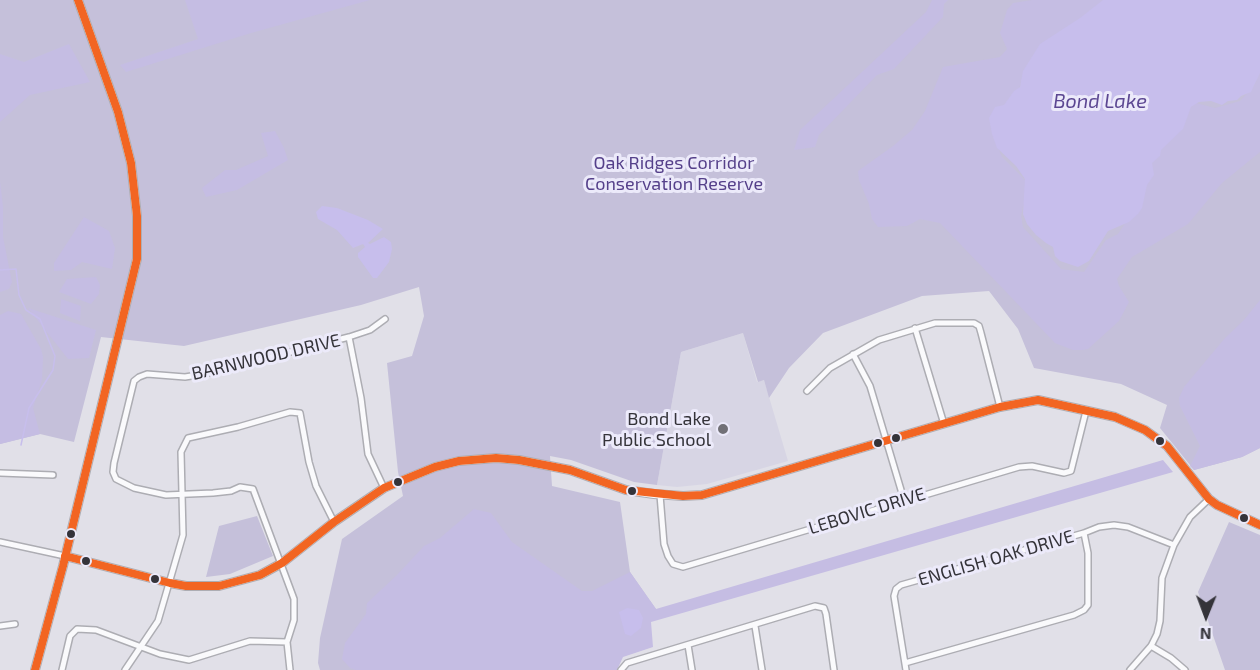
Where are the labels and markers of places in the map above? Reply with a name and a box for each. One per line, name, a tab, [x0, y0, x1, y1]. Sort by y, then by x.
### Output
place label: Bond Lake Public School	[602, 408, 711, 450]
marker: Bond Lake Public School	[716, 422, 730, 436]
unlabelled marker	[890, 432, 902, 444]
unlabelled marker	[1154, 435, 1166, 447]
unlabelled marker	[872, 437, 884, 449]
unlabelled marker	[392, 476, 404, 488]
unlabelled marker	[626, 485, 638, 497]
unlabelled marker	[1238, 512, 1250, 524]
unlabelled marker	[65, 528, 77, 540]
unlabelled marker	[80, 555, 92, 567]
unlabelled marker	[149, 573, 161, 585]

